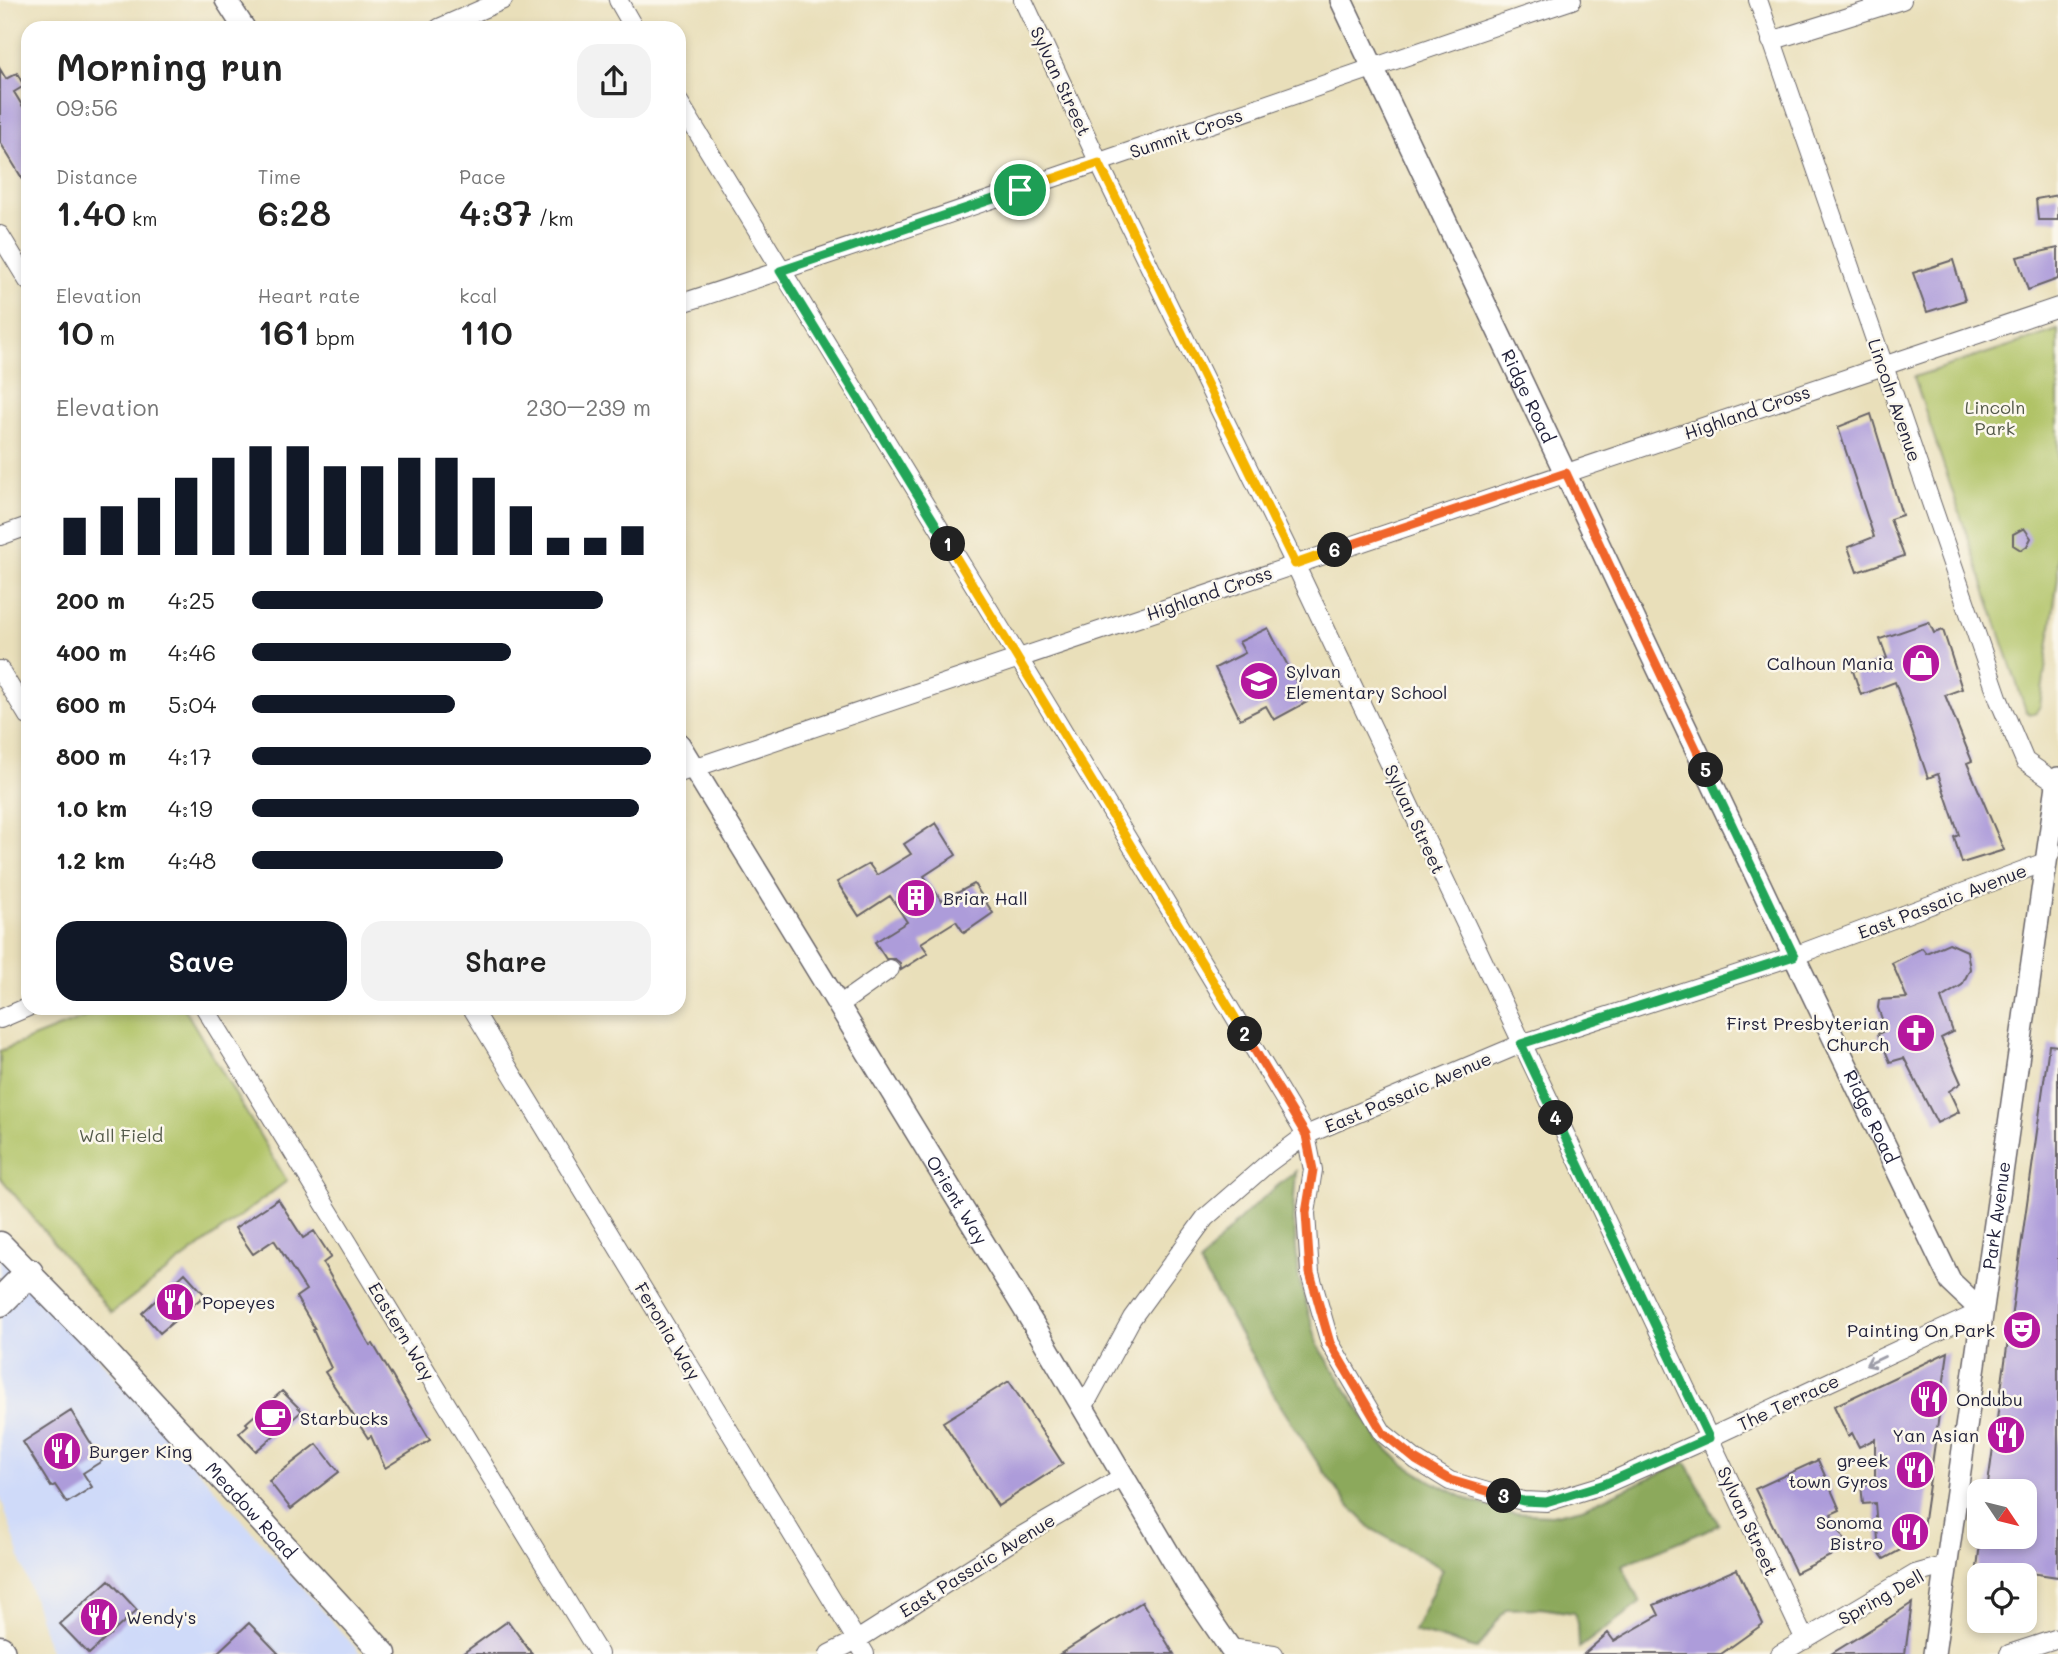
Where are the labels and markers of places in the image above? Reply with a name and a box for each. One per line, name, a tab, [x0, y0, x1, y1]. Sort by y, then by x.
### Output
pin	[990, 160, 1050, 220]
pin: 1	[930, 526, 965, 562]
pin: 6	[1318, 532, 1352, 568]
shop icon: Calhoun Mania	[1900, 642, 1942, 684]
place label: Calhoun Mania	[1767, 651, 1894, 675]
place label: Sylvan Elementary School	[1286, 659, 1448, 704]
school or university icon: Sylvan Elementary School	[1238, 660, 1280, 702]
pin: 5	[1688, 752, 1724, 788]
building icon: Briar Hall	[895, 877, 937, 919]
place label: Briar Hall	[943, 886, 1028, 910]
place label: First Presbyterian Church	[1726, 1011, 1889, 1056]
church icon: First Presbyterian Church	[1895, 1012, 1937, 1054]
pin: 2	[1228, 1016, 1262, 1052]
pin: 4	[1538, 1100, 1574, 1136]
restaurant icon: Popeyes	[154, 1281, 196, 1323]
place label: Popeyes	[202, 1290, 275, 1314]
theatre icon: Painting On Park	[2001, 1309, 2043, 1351]
place label: Painting On Park	[1847, 1318, 1995, 1342]
restaurant icon: Ondubu	[1908, 1378, 1950, 1420]
place label: Ondubu	[1956, 1387, 2023, 1411]
cafe icon: Starbucks	[252, 1397, 294, 1439]
place label: Starbucks	[300, 1406, 389, 1430]
restaurant icon: Yan Asian	[1985, 1414, 2027, 1456]
place label: Yan Asian	[1892, 1423, 1979, 1447]
restaurant icon: Burger King	[41, 1430, 83, 1472]
place label: Burger King	[89, 1439, 192, 1463]
place label: greek town Gyros	[1789, 1448, 1888, 1493]
restaurant icon: greek town Gyros	[1894, 1449, 1936, 1491]
pin: 3	[1486, 1478, 1522, 1514]
place label: Sonoma Bistro	[1816, 1510, 1883, 1555]
restaurant icon: Sonoma Bistro	[1889, 1511, 1931, 1553]
restaurant icon: Wendy's	[78, 1596, 120, 1638]
place label: Wendy's	[126, 1605, 196, 1629]

